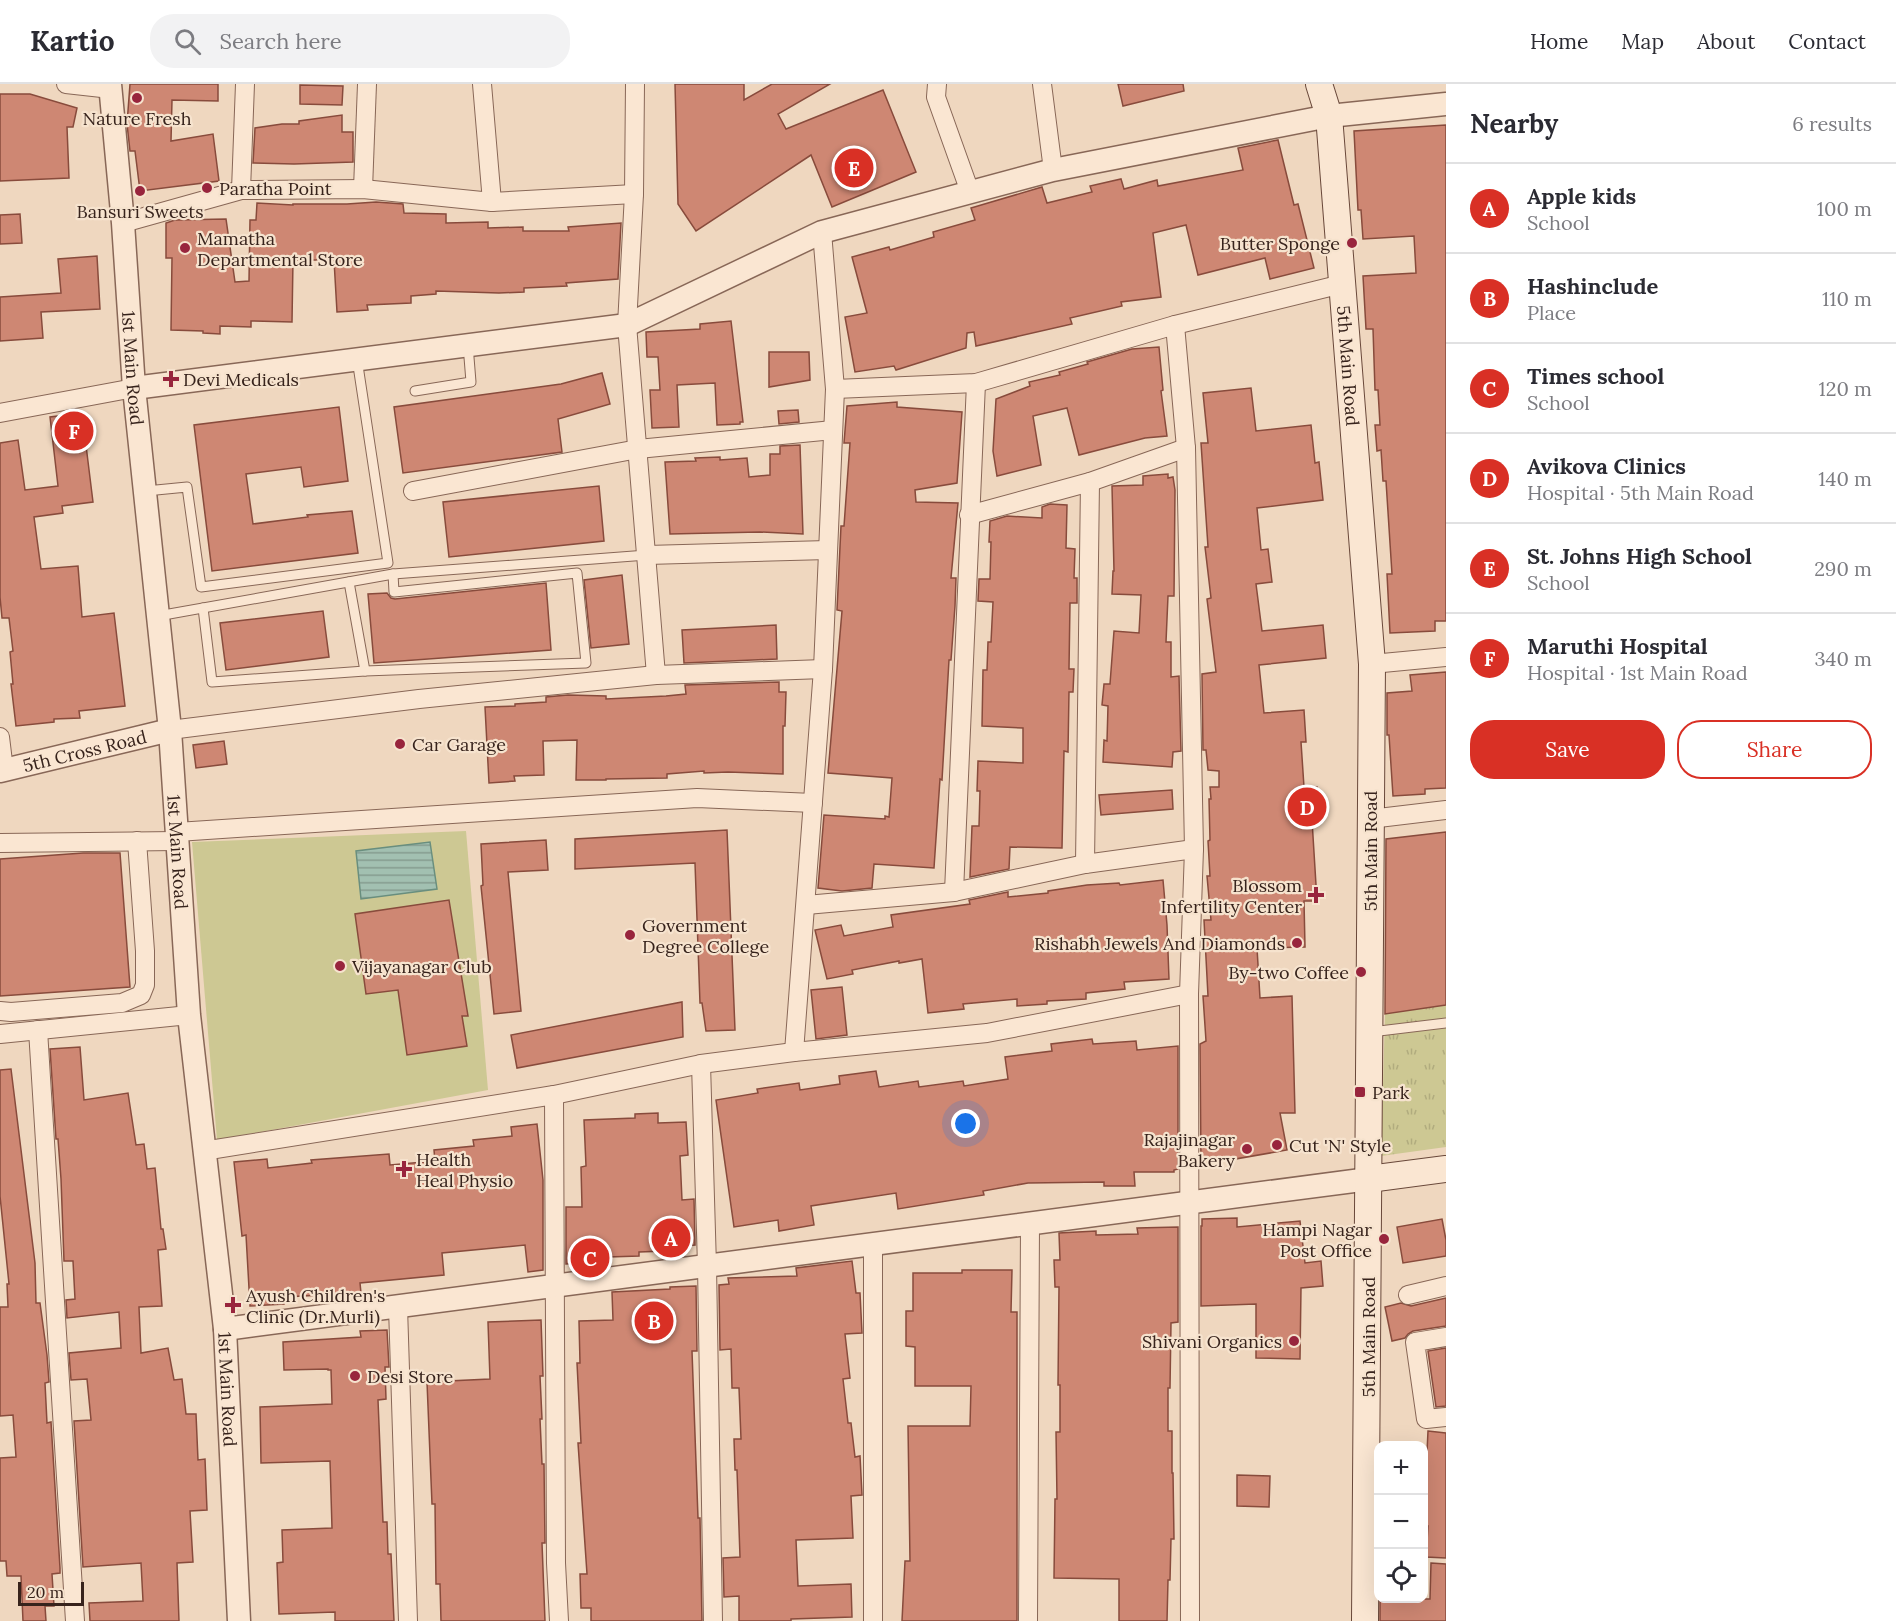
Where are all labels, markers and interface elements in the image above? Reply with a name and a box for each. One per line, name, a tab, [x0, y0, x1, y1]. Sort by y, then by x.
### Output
search box	[150, 14, 570, 68]
text: Kartio	[30, 23, 114, 59]
icon: search	[171, 25, 204, 58]
text: Search here	[219, 27, 342, 55]
text: Home	[1530, 28, 1588, 55]
text: Map	[1621, 28, 1664, 55]
text: About	[1697, 28, 1755, 55]
text: Contact	[1788, 28, 1866, 55]
marker: Nature Fresh	[130, 91, 144, 105]
place label: Nature Fresh	[83, 107, 192, 130]
text: Nearby	[1470, 107, 1558, 140]
text: 6 results	[1792, 111, 1872, 136]
pin: E	[834, 146, 874, 190]
place label: Paratha Point	[219, 177, 332, 200]
marker: Paratha Point	[200, 181, 214, 195]
text: Apple kids	[1527, 182, 1636, 210]
marker: Bansuri Sweets	[133, 184, 147, 198]
text: A	[1483, 196, 1496, 221]
text: 100 m	[1817, 196, 1872, 221]
place label: Bansuri Sweets	[77, 200, 204, 223]
text: School	[1527, 210, 1590, 235]
place label: Mamatha Departmental Store	[197, 227, 363, 271]
place label: Butter Sponge	[1220, 232, 1340, 255]
marker: Butter Sponge	[1345, 236, 1359, 250]
marker: Mamatha Departmental Store	[178, 241, 192, 255]
text: Hashinclude	[1527, 272, 1658, 300]
text: B	[1483, 286, 1496, 311]
text: 110 m	[1822, 286, 1872, 311]
text: Place	[1527, 300, 1576, 325]
street label: 5th Main Road	[1332, 305, 1365, 427]
street label: 1st Main Road	[117, 310, 149, 427]
text: Times school	[1527, 362, 1664, 390]
place label: Devi Medicals	[183, 368, 299, 391]
marker: Devi Medicals	[164, 372, 178, 386]
text: C	[1483, 376, 1496, 401]
text: 120 m	[1818, 376, 1872, 401]
text: School	[1527, 390, 1590, 415]
pin: F	[54, 408, 94, 454]
text: Avikova Clinics	[1527, 452, 1686, 480]
text: D	[1482, 466, 1497, 491]
text: 140 m	[1818, 466, 1872, 491]
text: Hospital · 5th Main Road	[1527, 480, 1754, 505]
text: St. Johns High School	[1527, 542, 1752, 570]
text: E	[1483, 556, 1496, 581]
text: 290 m	[1814, 556, 1872, 581]
text: School	[1527, 570, 1590, 595]
text: Maruthi Hospital	[1527, 632, 1708, 660]
text: F	[1484, 646, 1495, 671]
text: 340 m	[1814, 646, 1872, 671]
text: Hospital · 1st Main Road	[1527, 660, 1748, 685]
button: Save	[1470, 720, 1665, 779]
button: Share	[1677, 720, 1872, 779]
street label: 5th Cross Road	[20, 725, 149, 777]
place label: Car Garage	[412, 733, 506, 756]
marker: Car Garage	[393, 737, 407, 751]
pin: D	[1288, 784, 1326, 830]
street label: 5th Main Road	[1359, 790, 1382, 911]
street label: 1st Main Road	[163, 794, 193, 910]
place label: Blossom Infertility Center	[1160, 874, 1302, 918]
marker: Blossom Infertility Center	[1307, 886, 1325, 904]
place label: Government Degree College	[642, 914, 769, 958]
marker: Government Degree College	[623, 928, 637, 942]
place label: Rishabh Jewels And Diamonds	[1034, 932, 1285, 955]
marker: Rishabh Jewels And Diamonds	[1290, 936, 1304, 950]
place label: Vijayanagar Club	[351, 955, 492, 978]
marker: Vijayanagar Club	[333, 959, 347, 973]
place label: By-two Coffee	[1228, 961, 1349, 984]
marker: By-two Coffee	[1354, 965, 1368, 979]
place label: Park	[1372, 1081, 1410, 1104]
marker: Park	[1353, 1085, 1367, 1099]
your location	[951, 1109, 980, 1138]
place label: Rajajinagar Bakery	[1143, 1128, 1235, 1172]
place label: Cut 'N' Style	[1289, 1134, 1391, 1157]
marker: Cut 'N' Style	[1270, 1138, 1284, 1152]
marker: Rajajinagar Bakery	[1240, 1142, 1254, 1156]
place label: Health Heal Physio	[416, 1148, 513, 1192]
marker: Health Heal Physio	[397, 1162, 411, 1176]
pin: A	[652, 1216, 690, 1260]
place label: Hampi Nagar Post Office	[1262, 1218, 1372, 1262]
marker: Hampi Nagar Post Office	[1377, 1232, 1391, 1246]
pin: C	[570, 1236, 610, 1280]
street label: 5th Main Road	[1357, 1276, 1380, 1397]
place label: Ayush Children's Clinic (Dr.Murli)	[245, 1284, 385, 1328]
marker: Ayush Children's Clinic (Dr.Murli)	[224, 1296, 242, 1314]
pin: B	[634, 1298, 674, 1344]
place label: Shivani Organics	[1142, 1330, 1282, 1353]
street label: 1st Main Road	[214, 1331, 242, 1448]
marker: Shivani Organics	[1287, 1334, 1301, 1348]
place label: Desi Store	[367, 1365, 454, 1388]
marker: Desi Store	[348, 1369, 362, 1383]
map controls	[1374, 1441, 1428, 1603]
button: +	[1374, 1441, 1428, 1495]
button: −	[1374, 1495, 1428, 1549]
button: locate	[1374, 1549, 1428, 1603]
scale bar	[18, 1579, 84, 1606]
text: 20 m	[27, 1582, 64, 1602]

